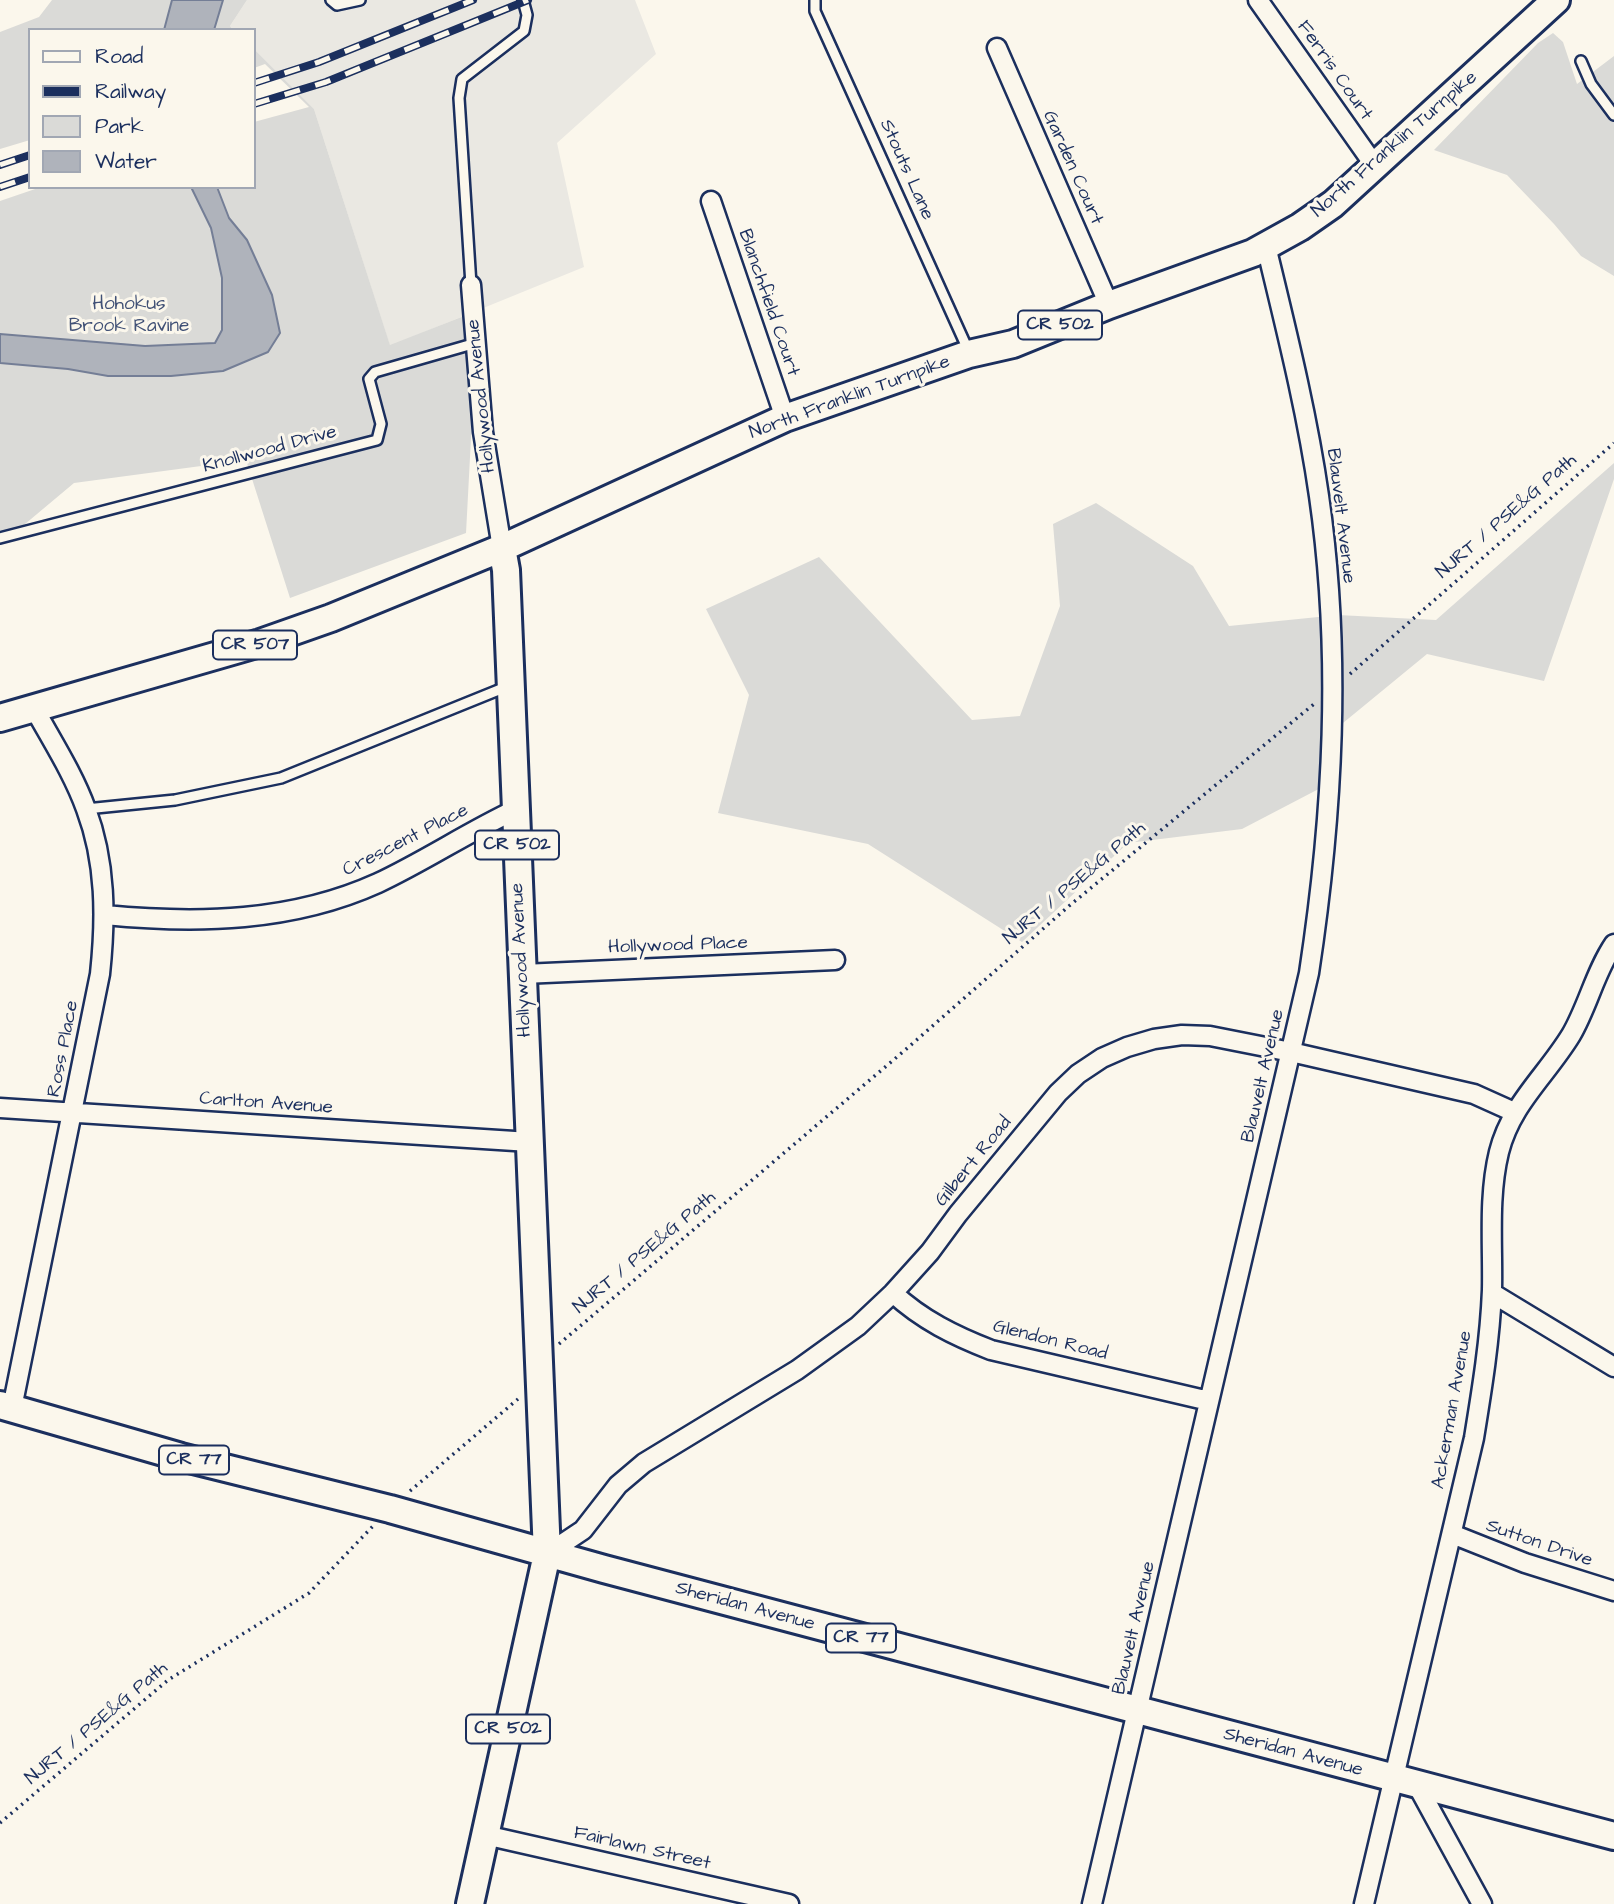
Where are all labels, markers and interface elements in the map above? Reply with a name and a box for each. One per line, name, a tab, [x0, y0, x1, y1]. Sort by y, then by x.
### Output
street label: Ferris Court	[1291, 17, 1377, 125]
legend	[28, 28, 256, 189]
text: Road	[95, 42, 143, 71]
street label: North Franklin Turnpike	[1307, 67, 1483, 223]
text: Railway	[95, 77, 166, 106]
street label: Garden Court	[1037, 107, 1107, 229]
text: Park	[95, 112, 144, 141]
street label: Stouts Lane	[874, 116, 938, 224]
text: Water	[95, 147, 157, 176]
street label: Blanchfield Court	[732, 227, 804, 379]
park label: Hohokus Brook Ravine	[69, 294, 189, 338]
road number: CR 502	[1018, 310, 1102, 340]
street label: Hollywood Avenue	[463, 318, 501, 474]
street label: North Franklin Turnpike	[746, 351, 954, 445]
street label: Knollwood Drive	[201, 421, 339, 479]
street label: Blauvelt Avenue	[1320, 447, 1360, 585]
street label: NJRT / PSE&G Path	[1432, 450, 1582, 584]
road number: CR 507	[213, 630, 297, 660]
street label: Crescent Place	[339, 800, 473, 882]
street label: NJRT / PSE&G Path	[999, 818, 1151, 950]
road number: CR 502	[475, 830, 559, 860]
street label: Hollywood Avenue	[507, 882, 537, 1038]
street label: Hollywood Place	[608, 932, 748, 960]
street label: Ross Place	[43, 999, 85, 1099]
street label: Blauvelt Avenue	[1238, 1007, 1290, 1145]
street label: Carlton Avenue	[198, 1088, 334, 1120]
street label: Gilbert Road	[931, 1112, 1017, 1212]
street label: NJRT / PSE&G Path	[569, 1187, 721, 1319]
street label: Glendon Road	[990, 1316, 1110, 1366]
street label: Ackerman Avenue	[1428, 1329, 1478, 1491]
road number: CR 77	[159, 1446, 229, 1475]
street label: Sutton Drive	[1483, 1515, 1595, 1573]
street label: Blauvelt Avenue	[1109, 1559, 1161, 1697]
street label: Sheridan Avenue	[673, 1577, 817, 1637]
road number: CR 77	[826, 1624, 896, 1652]
street label: NJRT / PSE&G Path	[21, 1658, 173, 1790]
road number: CR 502	[466, 1714, 550, 1744]
street label: Sheridan Avenue	[1221, 1723, 1365, 1783]
street label: Fairlawn Street	[571, 1822, 713, 1876]

